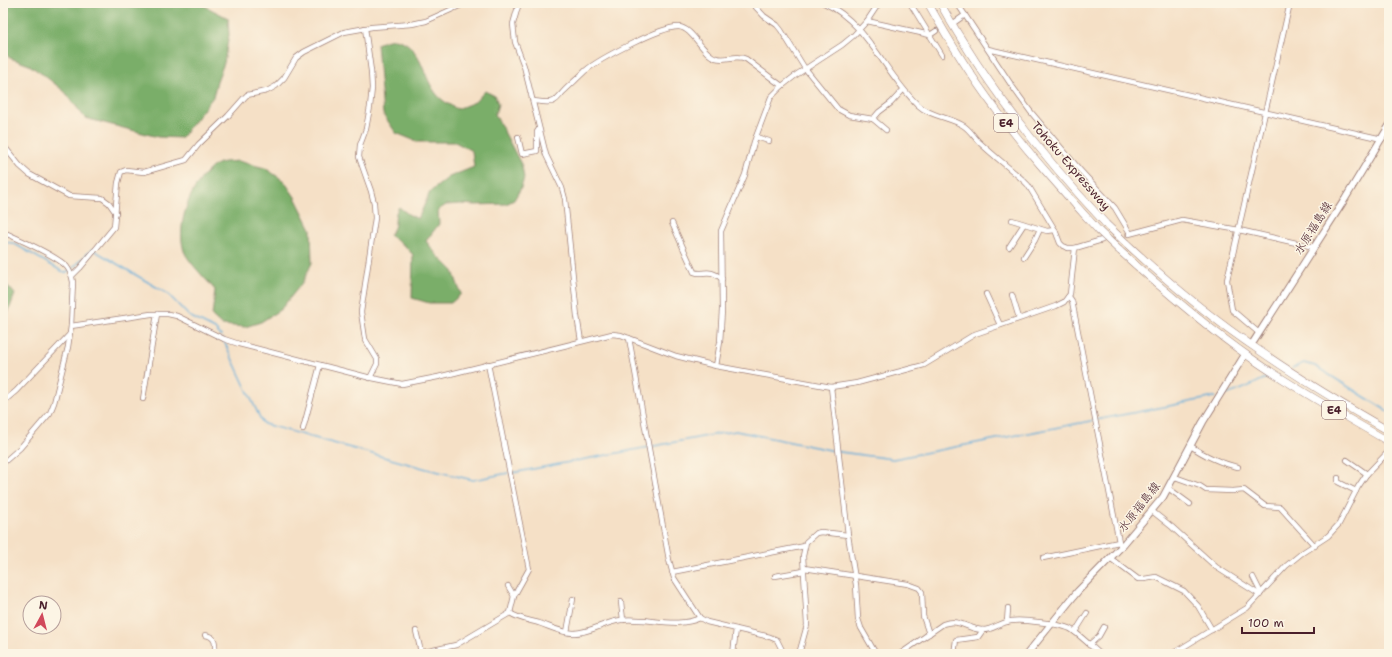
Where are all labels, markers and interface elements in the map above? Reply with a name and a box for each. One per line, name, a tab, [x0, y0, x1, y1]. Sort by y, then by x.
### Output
road number: E4	[994, 114, 1018, 132]
street label: Tohoku Expressway	[1028, 118, 1114, 214]
street label: 水原福島線	[1290, 198, 1336, 258]
road number: E4	[1322, 401, 1346, 419]
street label: 水原福島線	[1114, 478, 1164, 536]
north arrow	[22, 595, 62, 635]
text: N	[38, 598, 49, 614]
scale bar	[1242, 609, 1314, 635]
text: 100 m	[1248, 615, 1284, 631]

